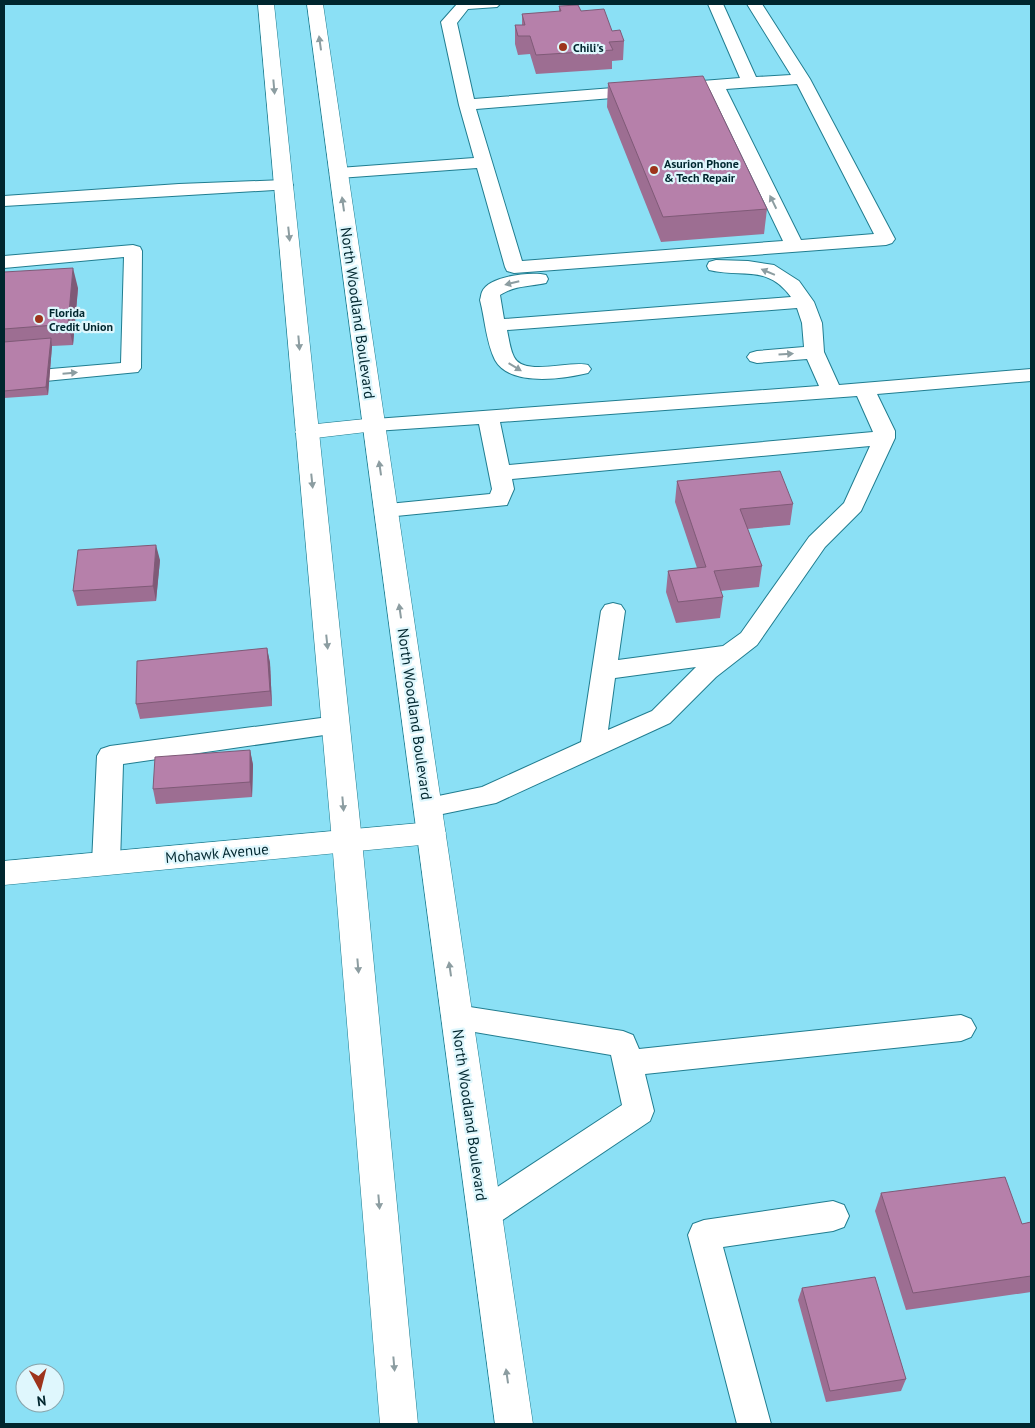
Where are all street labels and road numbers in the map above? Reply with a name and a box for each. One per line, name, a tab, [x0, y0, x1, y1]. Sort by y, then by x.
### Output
street label: North Woodland Boulevard	[337, 226, 379, 400]
street label: North Woodland Boulevard	[394, 627, 436, 801]
street label: Mohawk Avenue	[165, 839, 269, 867]
street label: North Woodland Boulevard	[449, 1028, 491, 1202]

